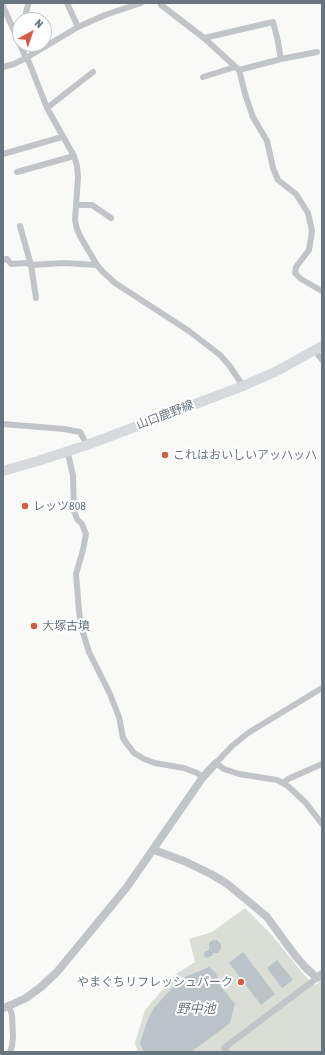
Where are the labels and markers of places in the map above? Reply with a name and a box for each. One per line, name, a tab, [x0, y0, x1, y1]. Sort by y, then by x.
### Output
place label: これはおいしいアッハッハ	[173, 448, 317, 462]
marker: これはおいしいアッハッハ	[160, 450, 170, 460]
place label: レッツ808	[33, 499, 86, 513]
marker: レッツ808	[20, 501, 30, 511]
place label: 大塚古墳	[42, 619, 90, 633]
marker: 大塚古墳	[29, 621, 39, 631]
place label: やまぐちリフレッシュパーク	[77, 975, 233, 989]
marker: やまぐちリフレッシュパーク	[236, 977, 246, 987]

